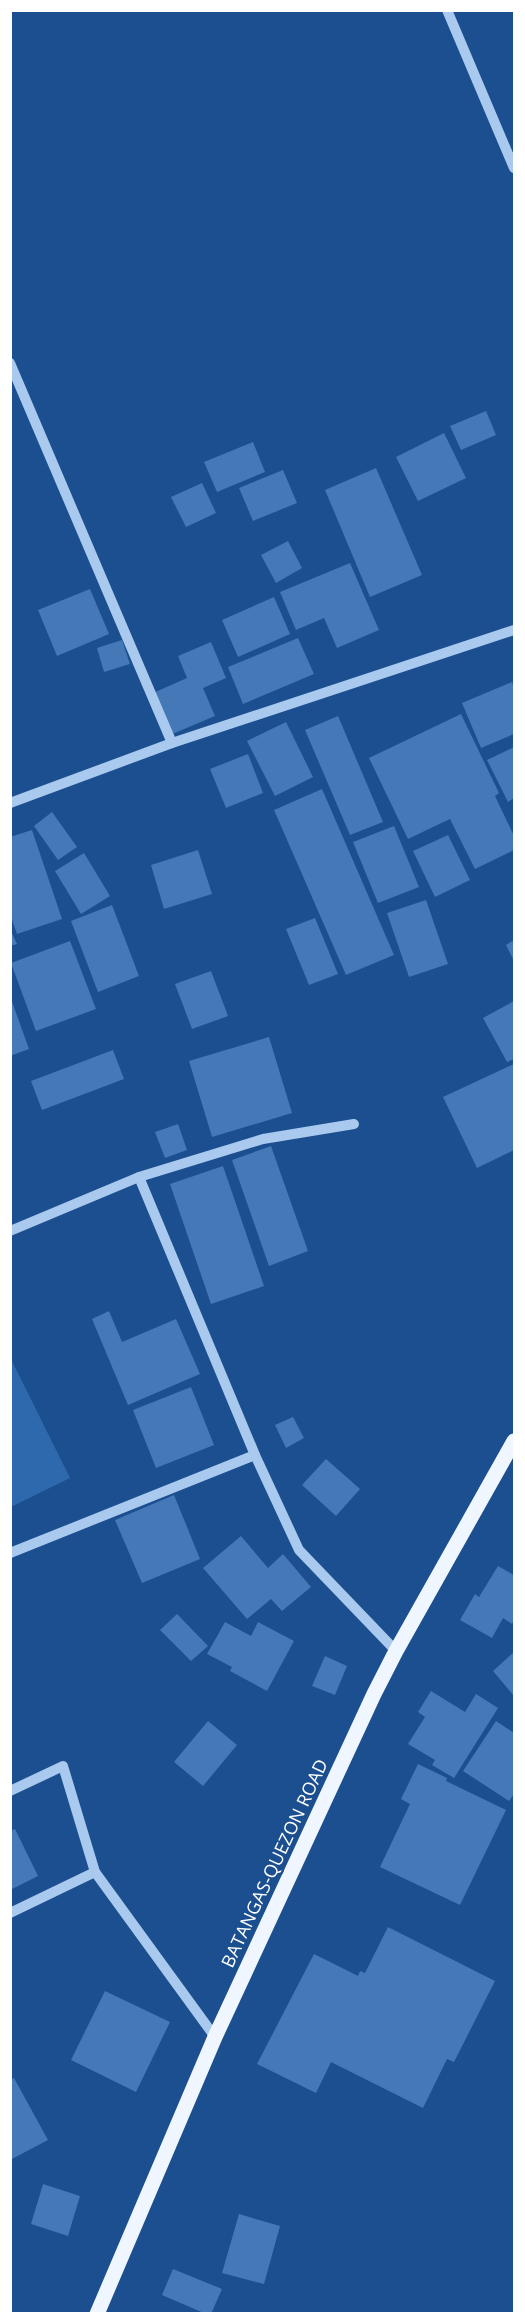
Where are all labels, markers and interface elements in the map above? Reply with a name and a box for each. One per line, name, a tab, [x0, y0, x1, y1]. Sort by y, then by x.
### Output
street label: BATANGAS-QUEZON ROAD	[215, 1755, 333, 1971]

